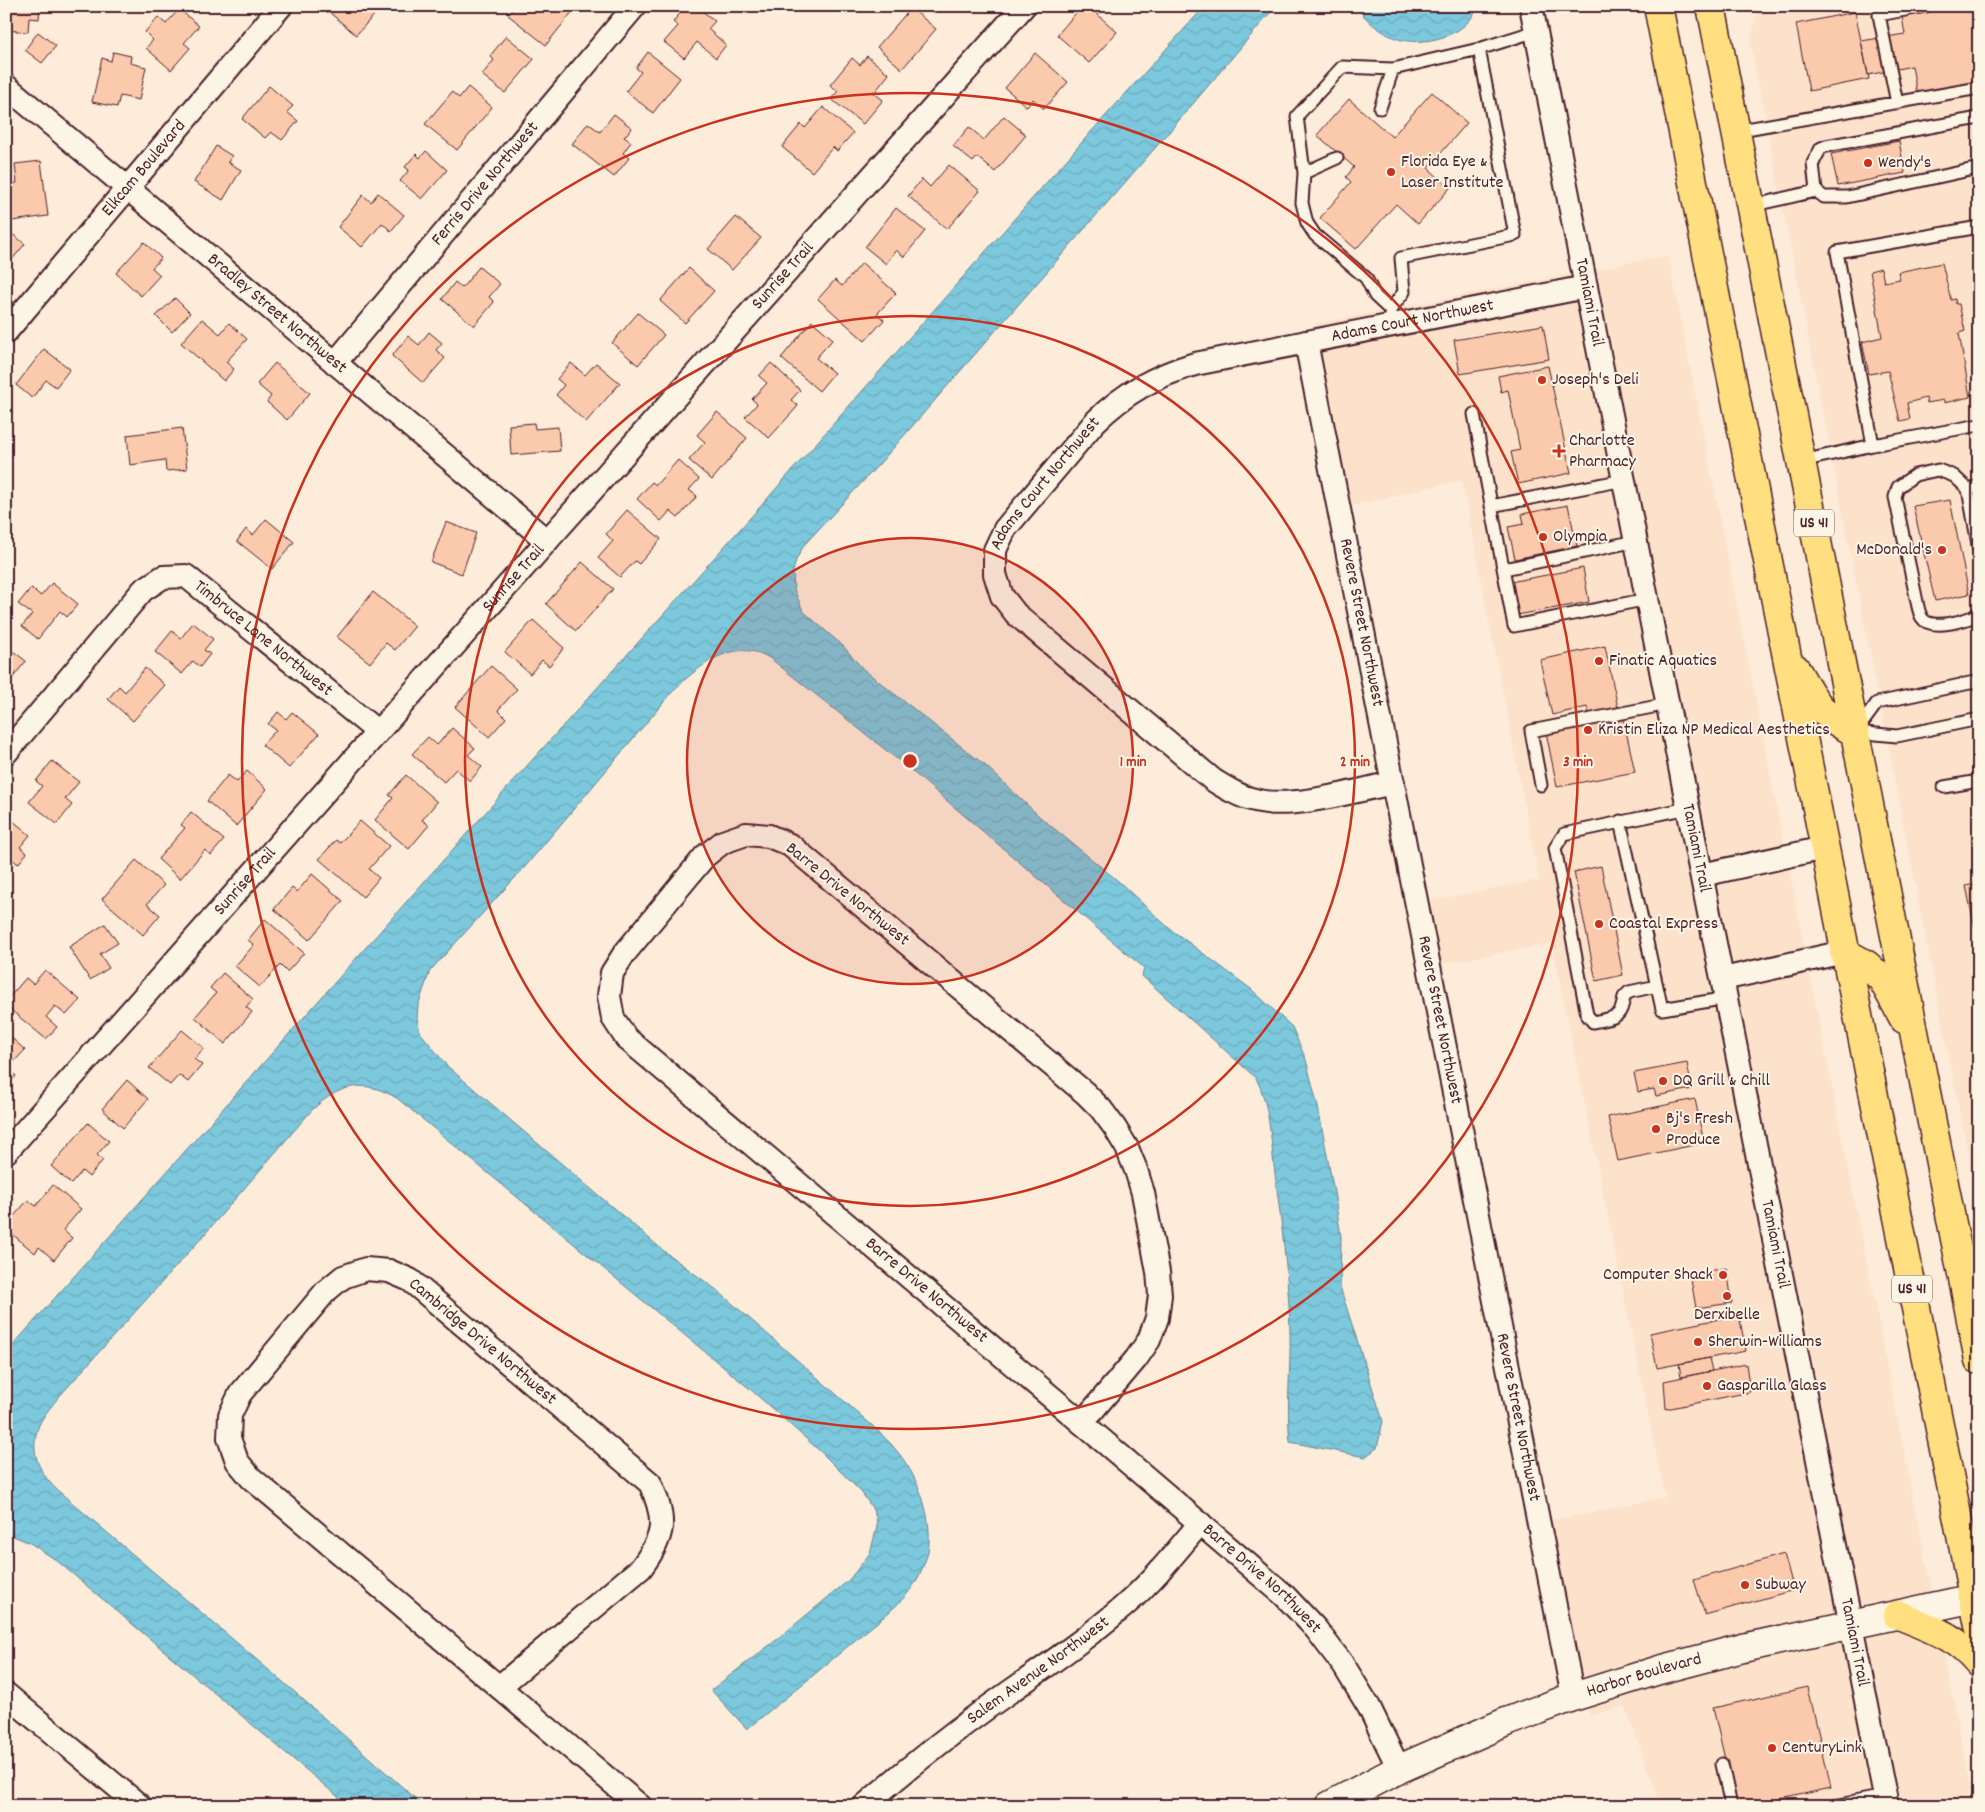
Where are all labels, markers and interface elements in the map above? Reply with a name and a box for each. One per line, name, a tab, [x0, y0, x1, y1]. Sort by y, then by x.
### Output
street label: Elkcam Boulevard	[96, 115, 192, 222]
street label: Ferris Drive Northwest	[426, 116, 545, 251]
place label: Florida Eye & Laser Institute	[1401, 150, 1504, 196]
place label: Wendy's	[1878, 151, 1931, 176]
marker: Wendy's	[1862, 157, 1874, 169]
marker: Florida Eye & Laser Institute	[1385, 166, 1397, 178]
street label: Sunrise Trail	[746, 236, 821, 316]
street label: Bradley Street Northwest	[202, 248, 353, 380]
street label: Tamiami Trail	[1568, 256, 1610, 349]
street label: Adams Court Northwest	[1329, 293, 1496, 349]
place label: Joseph's Deli	[1552, 368, 1639, 393]
marker: Joseph's Deli	[1536, 374, 1548, 386]
street label: Adams Court Northwest	[984, 411, 1107, 554]
place label: Charlotte Pharmacy	[1569, 429, 1637, 475]
marker: Charlotte Pharmacy	[1553, 445, 1565, 457]
road number: US 41	[1794, 509, 1834, 536]
place label: Olympia	[1553, 525, 1608, 550]
marker: Olympia	[1537, 531, 1549, 543]
street label: Revere Street Northwest	[1332, 536, 1390, 709]
street label: Sunrise Trail	[477, 538, 551, 618]
place label: McDonald's	[1856, 538, 1932, 563]
marker: McDonald's	[1936, 544, 1948, 556]
street label: Timbruce Lane Northwest	[188, 574, 338, 703]
place label: Finatic Aquatics	[1609, 649, 1717, 674]
marker: Finatic Aquatics	[1593, 655, 1605, 667]
place label: Kristin Eliza NP Medical Aesthetics	[1598, 718, 1830, 743]
marker: Kristin Eliza NP Medical Aesthetics	[1582, 724, 1594, 736]
centre of rings	[901, 752, 919, 770]
text: 1 min	[1120, 752, 1146, 774]
text: 2 min	[1340, 752, 1370, 774]
text: 3 min	[1563, 752, 1593, 774]
street label: Tamiami Trail	[1675, 802, 1717, 895]
street label: Barre Drive Northwest	[780, 837, 915, 953]
street label: Sunrise Trail	[208, 842, 283, 921]
place label: Coastal Express	[1609, 912, 1718, 937]
marker: Coastal Express	[1593, 918, 1605, 930]
street label: Revere Street Northwest	[1411, 934, 1468, 1107]
place label: DQ Grill & Chill	[1673, 1069, 1770, 1094]
marker: DQ Grill & Chill	[1657, 1075, 1669, 1087]
place label: Bj's Fresh Produce	[1666, 1107, 1733, 1153]
marker: Bj's Fresh Produce	[1650, 1123, 1662, 1135]
street label: Tamiami Trail	[1754, 1198, 1796, 1291]
street label: Barre Drive Northwest	[859, 1232, 993, 1350]
place label: Computer Shack	[1603, 1263, 1713, 1288]
marker: Computer Shack	[1717, 1269, 1729, 1281]
street label: Cambridge Drive Northwest	[402, 1272, 562, 1412]
road number: US 41	[1892, 1276, 1932, 1302]
marker: Derxibelle	[1721, 1290, 1733, 1302]
place label: Derxibelle	[1694, 1303, 1760, 1328]
place label: Sherwin-Williams	[1708, 1330, 1822, 1355]
street label: Revere Street Northwest	[1489, 1331, 1547, 1504]
marker: Sherwin-Williams	[1692, 1336, 1704, 1348]
place label: Gasparilla Glass	[1717, 1374, 1827, 1399]
marker: Gasparilla Glass	[1701, 1380, 1713, 1392]
street label: Barre Drive Northwest	[1197, 1518, 1327, 1640]
place label: Subway	[1755, 1573, 1807, 1598]
marker: Subway	[1739, 1579, 1751, 1591]
street label: Tamiami Trail	[1833, 1596, 1876, 1689]
street label: Salem Avenue Northwest	[962, 1610, 1115, 1731]
street label: Harbor Boulevard	[1584, 1647, 1704, 1704]
place label: CenturyLink	[1782, 1736, 1862, 1761]
marker: CenturyLink	[1766, 1742, 1778, 1754]

